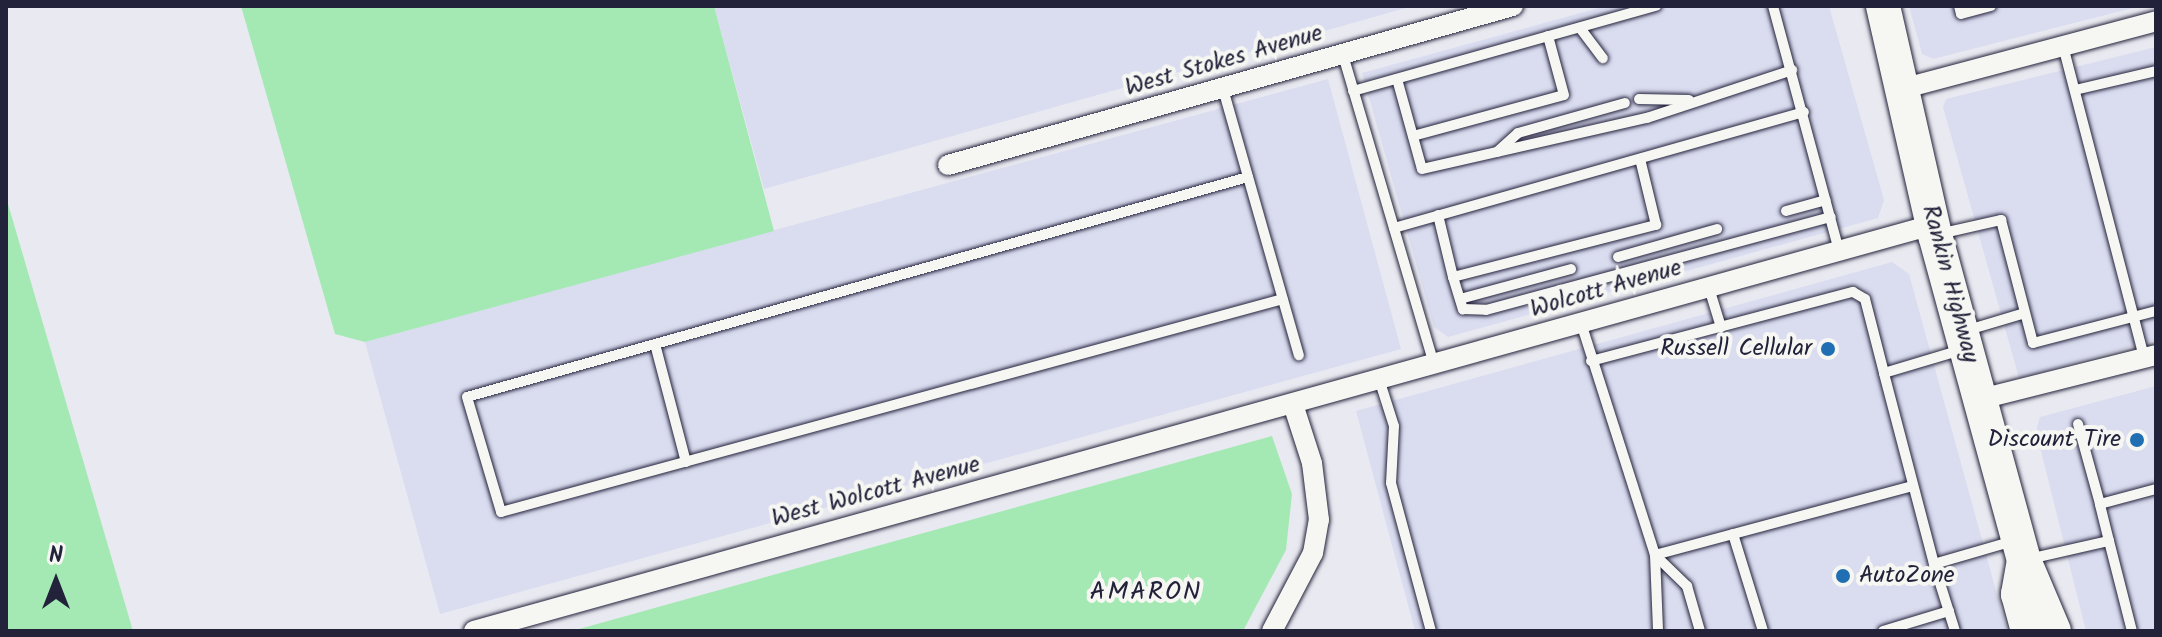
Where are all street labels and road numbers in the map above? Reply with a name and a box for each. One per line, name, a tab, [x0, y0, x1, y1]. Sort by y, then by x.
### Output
street label: West Stokes Avenue	[1122, 19, 1326, 103]
street label: Rankin Highway	[1915, 202, 1985, 366]
street label: Wolcott Avenue	[1527, 254, 1685, 324]
street label: West Wolcott Avenue	[769, 450, 983, 534]

